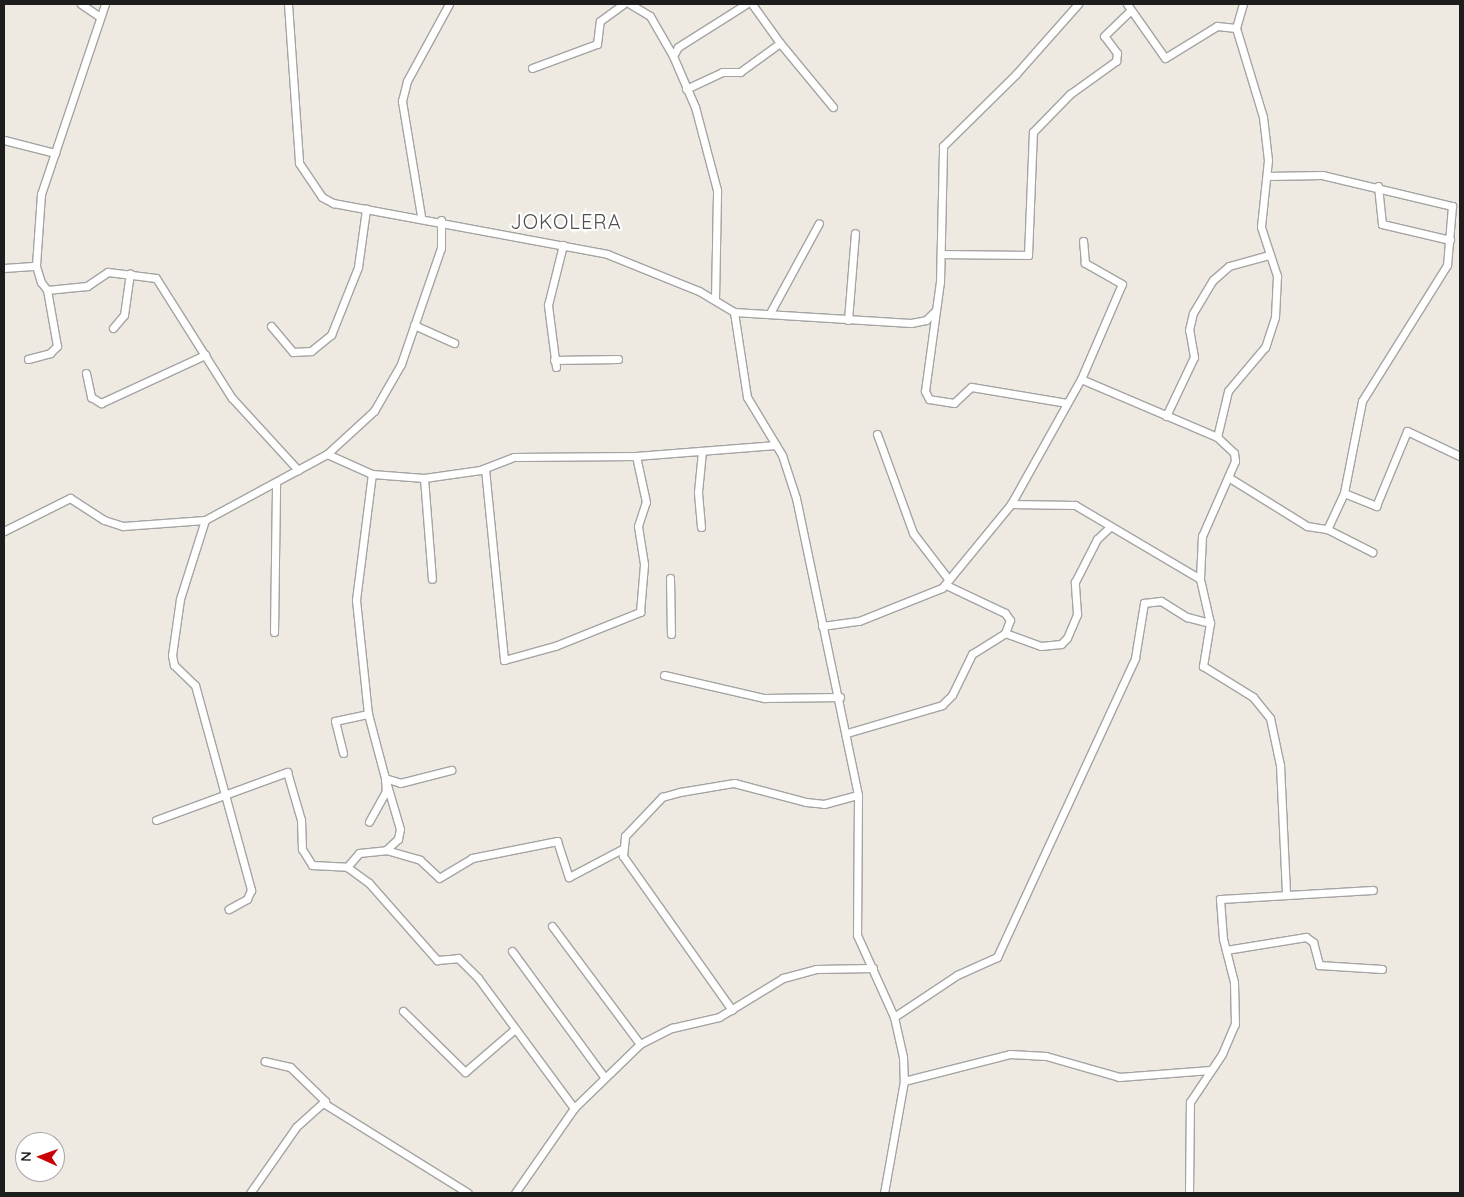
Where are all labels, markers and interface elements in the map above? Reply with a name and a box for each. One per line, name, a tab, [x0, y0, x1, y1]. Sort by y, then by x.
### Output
district label: JOKOLERA	[509, 209, 623, 233]
north arrow	[15, 1132, 65, 1182]
text: N	[17, 1151, 35, 1162]

